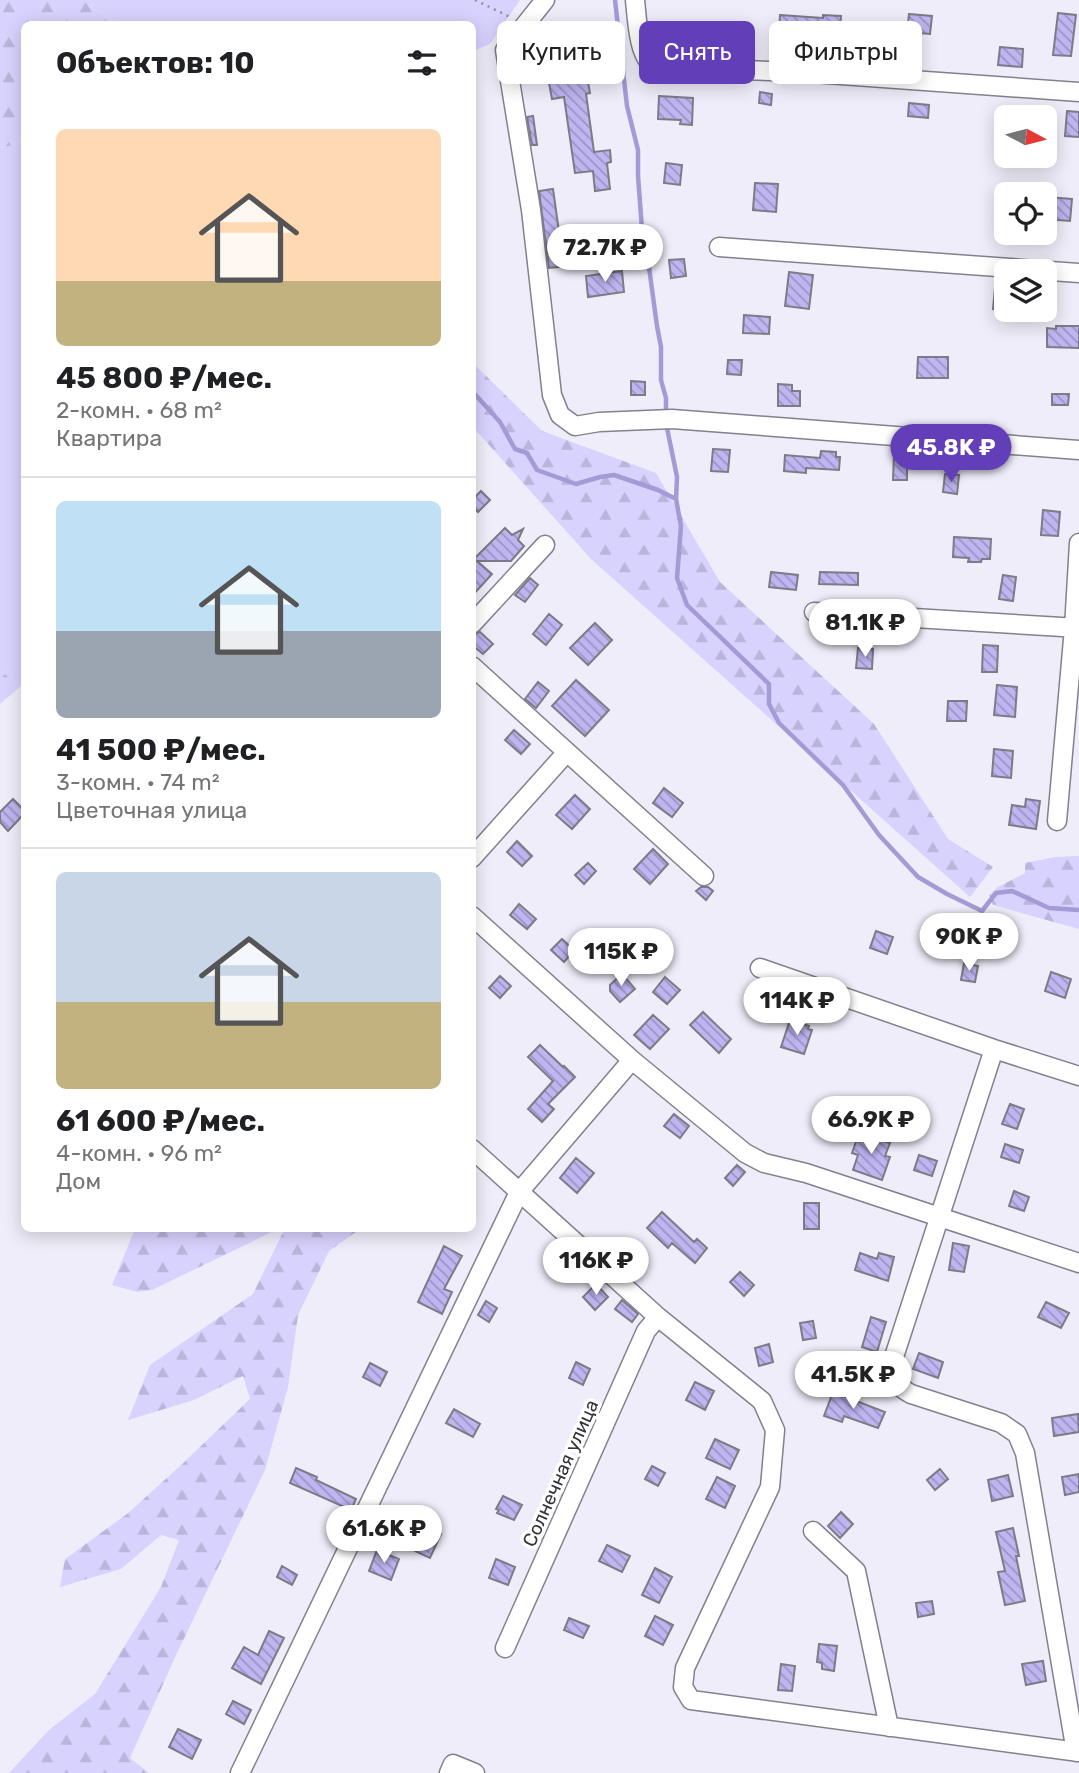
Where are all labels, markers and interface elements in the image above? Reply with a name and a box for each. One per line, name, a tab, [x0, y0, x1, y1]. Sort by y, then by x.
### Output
chip: Купить	[497, 21, 625, 84]
chip: Снять	[639, 21, 755, 84]
chip: Фильтры	[769, 21, 922, 84]
icon: filters	[403, 44, 441, 82]
text: Объектов: 10	[56, 45, 255, 81]
north arrow	[994, 105, 1057, 168]
map controls	[994, 105, 1057, 322]
icon: home	[186, 175, 312, 301]
button: locate	[994, 182, 1057, 245]
pin: 72.7K ₽	[540, 224, 670, 284]
text: 72.7K ₽	[563, 233, 647, 261]
button: layers	[994, 259, 1057, 322]
text: 45 800 ₽/мес.	[56, 360, 272, 396]
text: 2-комн. · 68 m²	[56, 396, 222, 424]
text: Квартира	[56, 424, 162, 452]
pin: 45.8K ₽	[886, 424, 1016, 484]
text: 45.8K ₽	[906, 433, 996, 461]
icon: home	[186, 547, 312, 673]
pin: 81.1K ₽	[800, 600, 930, 659]
text: 81.1K ₽	[825, 608, 905, 636]
text: 41 500 ₽/мес.	[56, 732, 266, 768]
text: 3-комн. · 74 m²	[56, 768, 220, 796]
text: Цветочная улица	[56, 796, 247, 824]
pin: 90K ₽	[920, 914, 1018, 973]
icon: home	[186, 918, 312, 1044]
text: 90K ₽	[935, 922, 1003, 950]
pin: 115K ₽	[564, 928, 678, 988]
text: 115K ₽	[584, 937, 658, 965]
pin: 114K ₽	[740, 978, 854, 1037]
text: 114K ₽	[759, 986, 835, 1014]
pin: 66.9K ₽	[806, 1096, 936, 1156]
text: 61 600 ₽/мес.	[56, 1103, 265, 1139]
text: 66.9K ₽	[828, 1105, 914, 1133]
text: 4-комн. · 96 m²	[56, 1139, 222, 1167]
text: Дом	[56, 1167, 101, 1195]
pin: 116K ₽	[539, 1238, 653, 1297]
text: 116K ₽	[559, 1246, 633, 1274]
pin: 41.5K ₽	[788, 1352, 918, 1411]
text: 41.5K ₽	[811, 1360, 895, 1388]
street label: Солнечная улица	[518, 1396, 603, 1550]
pin: 61.6K ₽	[319, 1506, 449, 1565]
text: 61.6K ₽	[342, 1514, 426, 1542]

